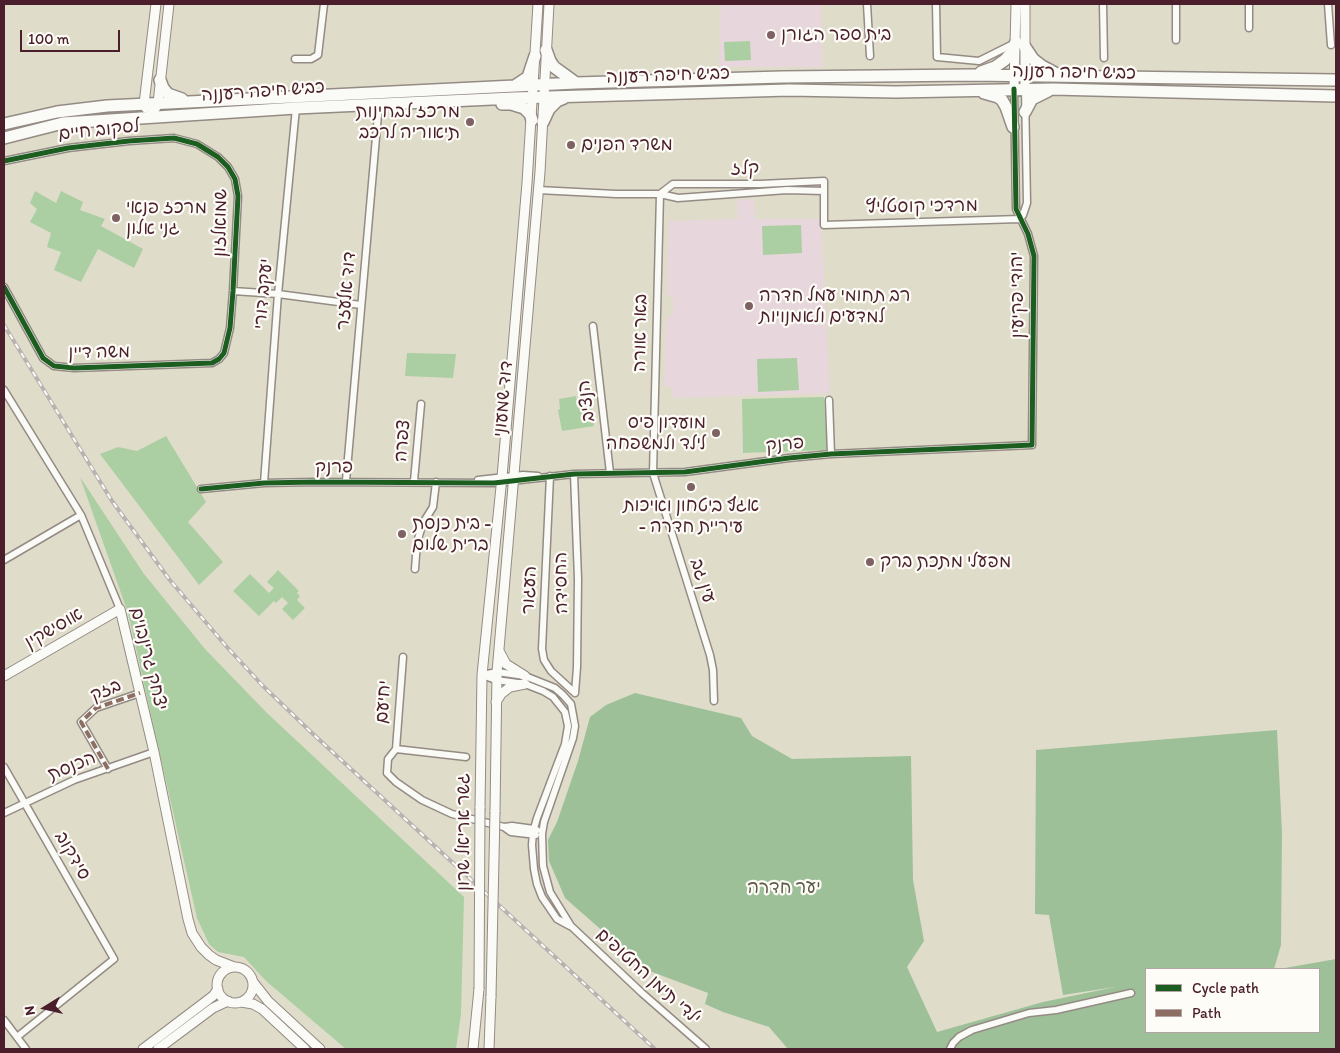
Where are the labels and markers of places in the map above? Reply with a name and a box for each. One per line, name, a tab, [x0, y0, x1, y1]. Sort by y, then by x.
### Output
place label: בית ספר הגורן	[781, 24, 891, 46]
marker: בית ספר הגורן	[765, 29, 777, 41]
place label: מרכז לבחינות תיאוריה לרכב	[355, 101, 460, 144]
marker: מרכז לבחינות תיאוריה לרכב	[464, 116, 476, 128]
place label: משרד הפנים	[581, 134, 673, 156]
marker: משרד הפנים	[565, 139, 577, 151]
place label: מרכז פנאי גני אלון	[126, 197, 207, 240]
marker: מרכז פנאי גני אלון	[110, 212, 122, 224]
place label: רב תחומי עמל חדרה למדעים ולאמנויות	[759, 285, 910, 328]
marker: רב תחומי עמל חדרה למדעים ולאמנויות	[743, 300, 755, 312]
place label: מועדון פיס לילד ולמשפחה	[606, 412, 706, 454]
marker: מועדון פיס לילד ולמשפחה	[710, 427, 722, 439]
marker: אגף ביטחון ואיכות - עיריית חדרה	[685, 481, 697, 493]
place label: אגף ביטחון ואיכות - עיריית חדרה	[623, 495, 759, 538]
place label: בית כנסת - ברית שלום	[412, 513, 491, 556]
marker: בית כנסת - ברית שלום	[396, 528, 408, 540]
place label: מפעלי מתכת ברק	[880, 551, 1011, 573]
marker: מפעלי מתכת ברק	[864, 556, 876, 568]

